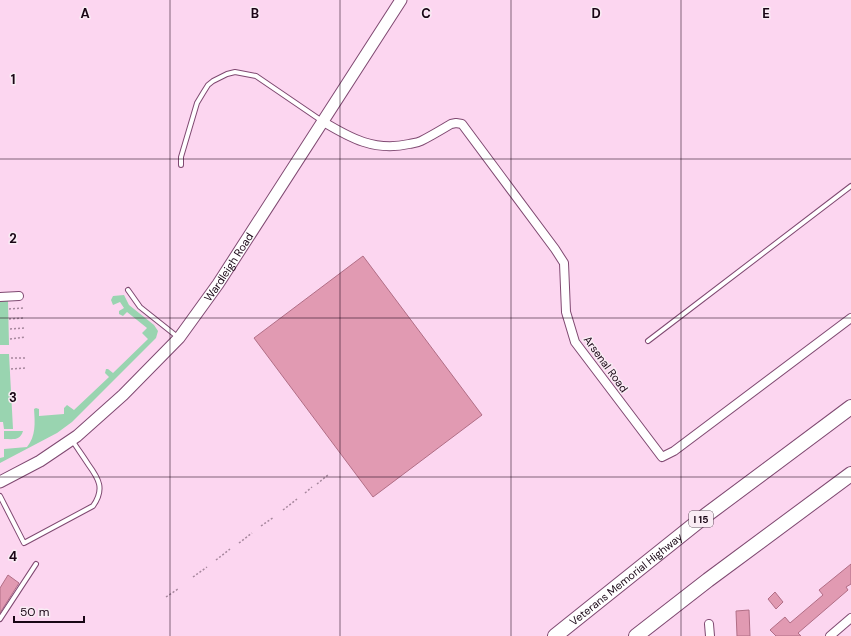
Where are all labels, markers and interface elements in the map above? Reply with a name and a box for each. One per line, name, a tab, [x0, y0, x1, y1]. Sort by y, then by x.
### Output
text: A	[80, 5, 90, 22]
text: B	[251, 5, 259, 22]
text: C	[421, 5, 431, 22]
text: D	[591, 5, 601, 22]
text: E	[762, 5, 770, 22]
text: 1	[11, 71, 15, 88]
text: 2	[9, 230, 17, 247]
street label: Wardleigh Road	[201, 230, 256, 304]
street label: Arsenal Road	[581, 333, 631, 395]
text: 3	[9, 389, 17, 406]
road number: I 15	[689, 511, 713, 527]
street label: Veterans Memorial Highway	[567, 530, 685, 629]
text: 4	[9, 548, 17, 565]
scale bar	[14, 598, 84, 624]
text: 50 m	[20, 604, 49, 620]

